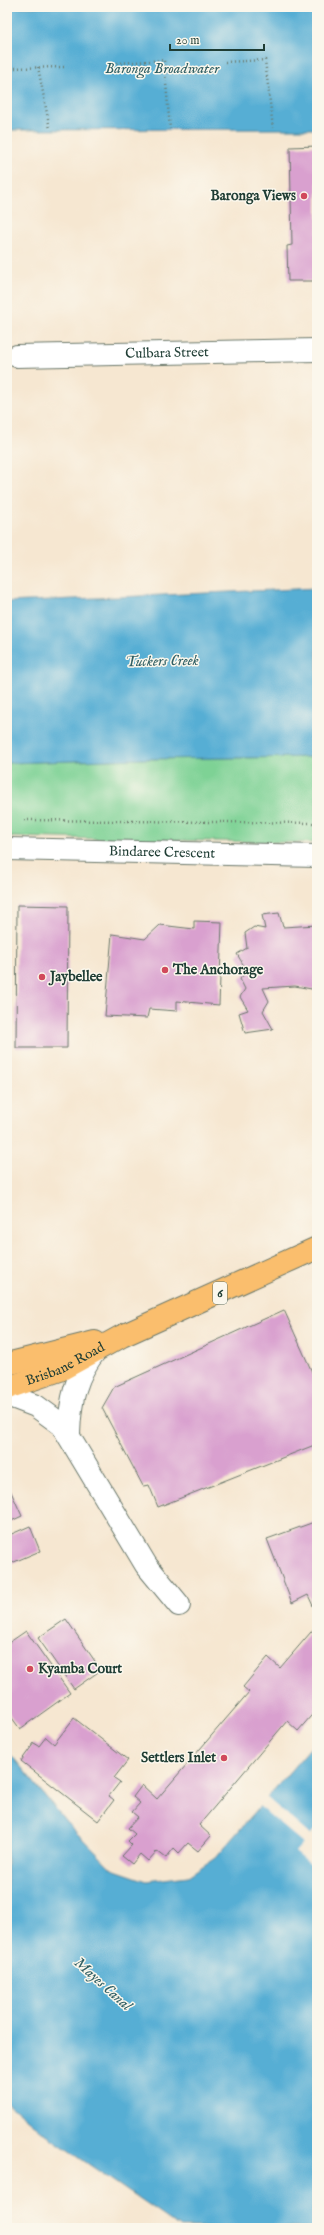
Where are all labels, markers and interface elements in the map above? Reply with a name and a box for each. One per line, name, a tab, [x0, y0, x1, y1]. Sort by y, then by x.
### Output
scale bar	[170, 26, 264, 52]
text: 20 m	[176, 33, 199, 48]
water label: Baronga Broadwater	[105, 59, 220, 79]
place label: Baronga Views	[211, 187, 296, 205]
marker: Baronga Views	[299, 191, 309, 201]
street label: Culbara Street	[125, 343, 209, 363]
water label: Tuckers Creek	[125, 651, 199, 671]
street label: Bindaree Crescent	[109, 842, 215, 863]
place label: The Anchorage	[172, 961, 264, 979]
marker: The Anchorage	[160, 965, 170, 975]
place label: Jaybellee	[48, 968, 103, 986]
marker: Jaybellee	[37, 972, 47, 982]
road number: 6	[213, 1282, 227, 1304]
street label: Brisbane Road	[23, 1338, 108, 1390]
place label: Kyamba Court	[38, 1660, 122, 1678]
marker: Kyamba Court	[25, 1664, 35, 1674]
place label: Settlers Inlet	[141, 1749, 216, 1767]
marker: Settlers Inlet	[219, 1753, 229, 1763]
water label: Mayes Canal	[70, 1953, 137, 2016]

